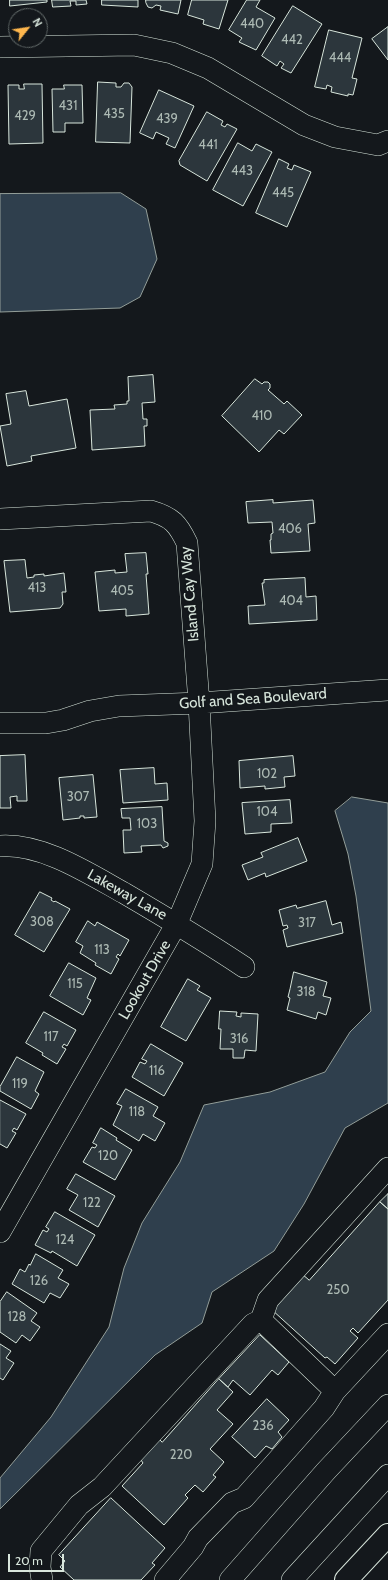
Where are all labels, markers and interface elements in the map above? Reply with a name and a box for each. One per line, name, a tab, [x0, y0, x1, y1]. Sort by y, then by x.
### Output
north arrow	[8, 8, 48, 48]
text: N	[30, 16, 46, 29]
house number: 440	[240, 16, 264, 32]
house number: 442	[281, 32, 303, 48]
house number: 444	[329, 50, 351, 66]
house number: 431	[59, 98, 77, 114]
house number: 435	[103, 106, 125, 122]
house number: 429	[14, 108, 36, 124]
house number: 439	[156, 111, 178, 127]
house number: 441	[198, 137, 218, 153]
house number: 443	[231, 163, 253, 179]
house number: 445	[272, 185, 294, 201]
house number: 410	[252, 408, 272, 424]
house number: 406	[278, 521, 302, 537]
street label: Island Cay Way	[177, 545, 203, 643]
house number: 413	[28, 580, 46, 596]
house number: 405	[110, 583, 134, 599]
house number: 404	[279, 593, 303, 609]
street label: Golf and Sea Boulevard	[179, 685, 327, 713]
house number: 102	[257, 766, 277, 782]
house number: 307	[67, 789, 89, 805]
house number: 104	[257, 804, 277, 820]
house number: 103	[137, 816, 157, 832]
street label: Lakeway Lane	[84, 866, 170, 924]
house number: 308	[30, 914, 54, 930]
house number: 317	[298, 915, 316, 931]
street label: Lookout Drive	[115, 937, 175, 1023]
house number: 113	[94, 942, 110, 958]
house number: 115	[67, 976, 83, 992]
house number: 318	[296, 984, 316, 1000]
house number: 117	[43, 1029, 59, 1045]
house number: 316	[230, 1031, 248, 1047]
house number: 116	[149, 1063, 165, 1079]
house number: 119	[12, 1076, 28, 1092]
house number: 118	[129, 1104, 145, 1120]
house number: 120	[98, 1148, 118, 1164]
house number: 122	[83, 1195, 101, 1211]
house number: 124	[56, 1232, 74, 1248]
house number: 126	[30, 1273, 48, 1289]
house number: 250	[327, 1282, 349, 1298]
house number: 128	[8, 1309, 26, 1325]
house number: 236	[252, 1418, 274, 1434]
house number: 220	[170, 1447, 192, 1463]
scale bar	[10, 1546, 66, 1572]
text: 20 m	[15, 1553, 43, 1568]

